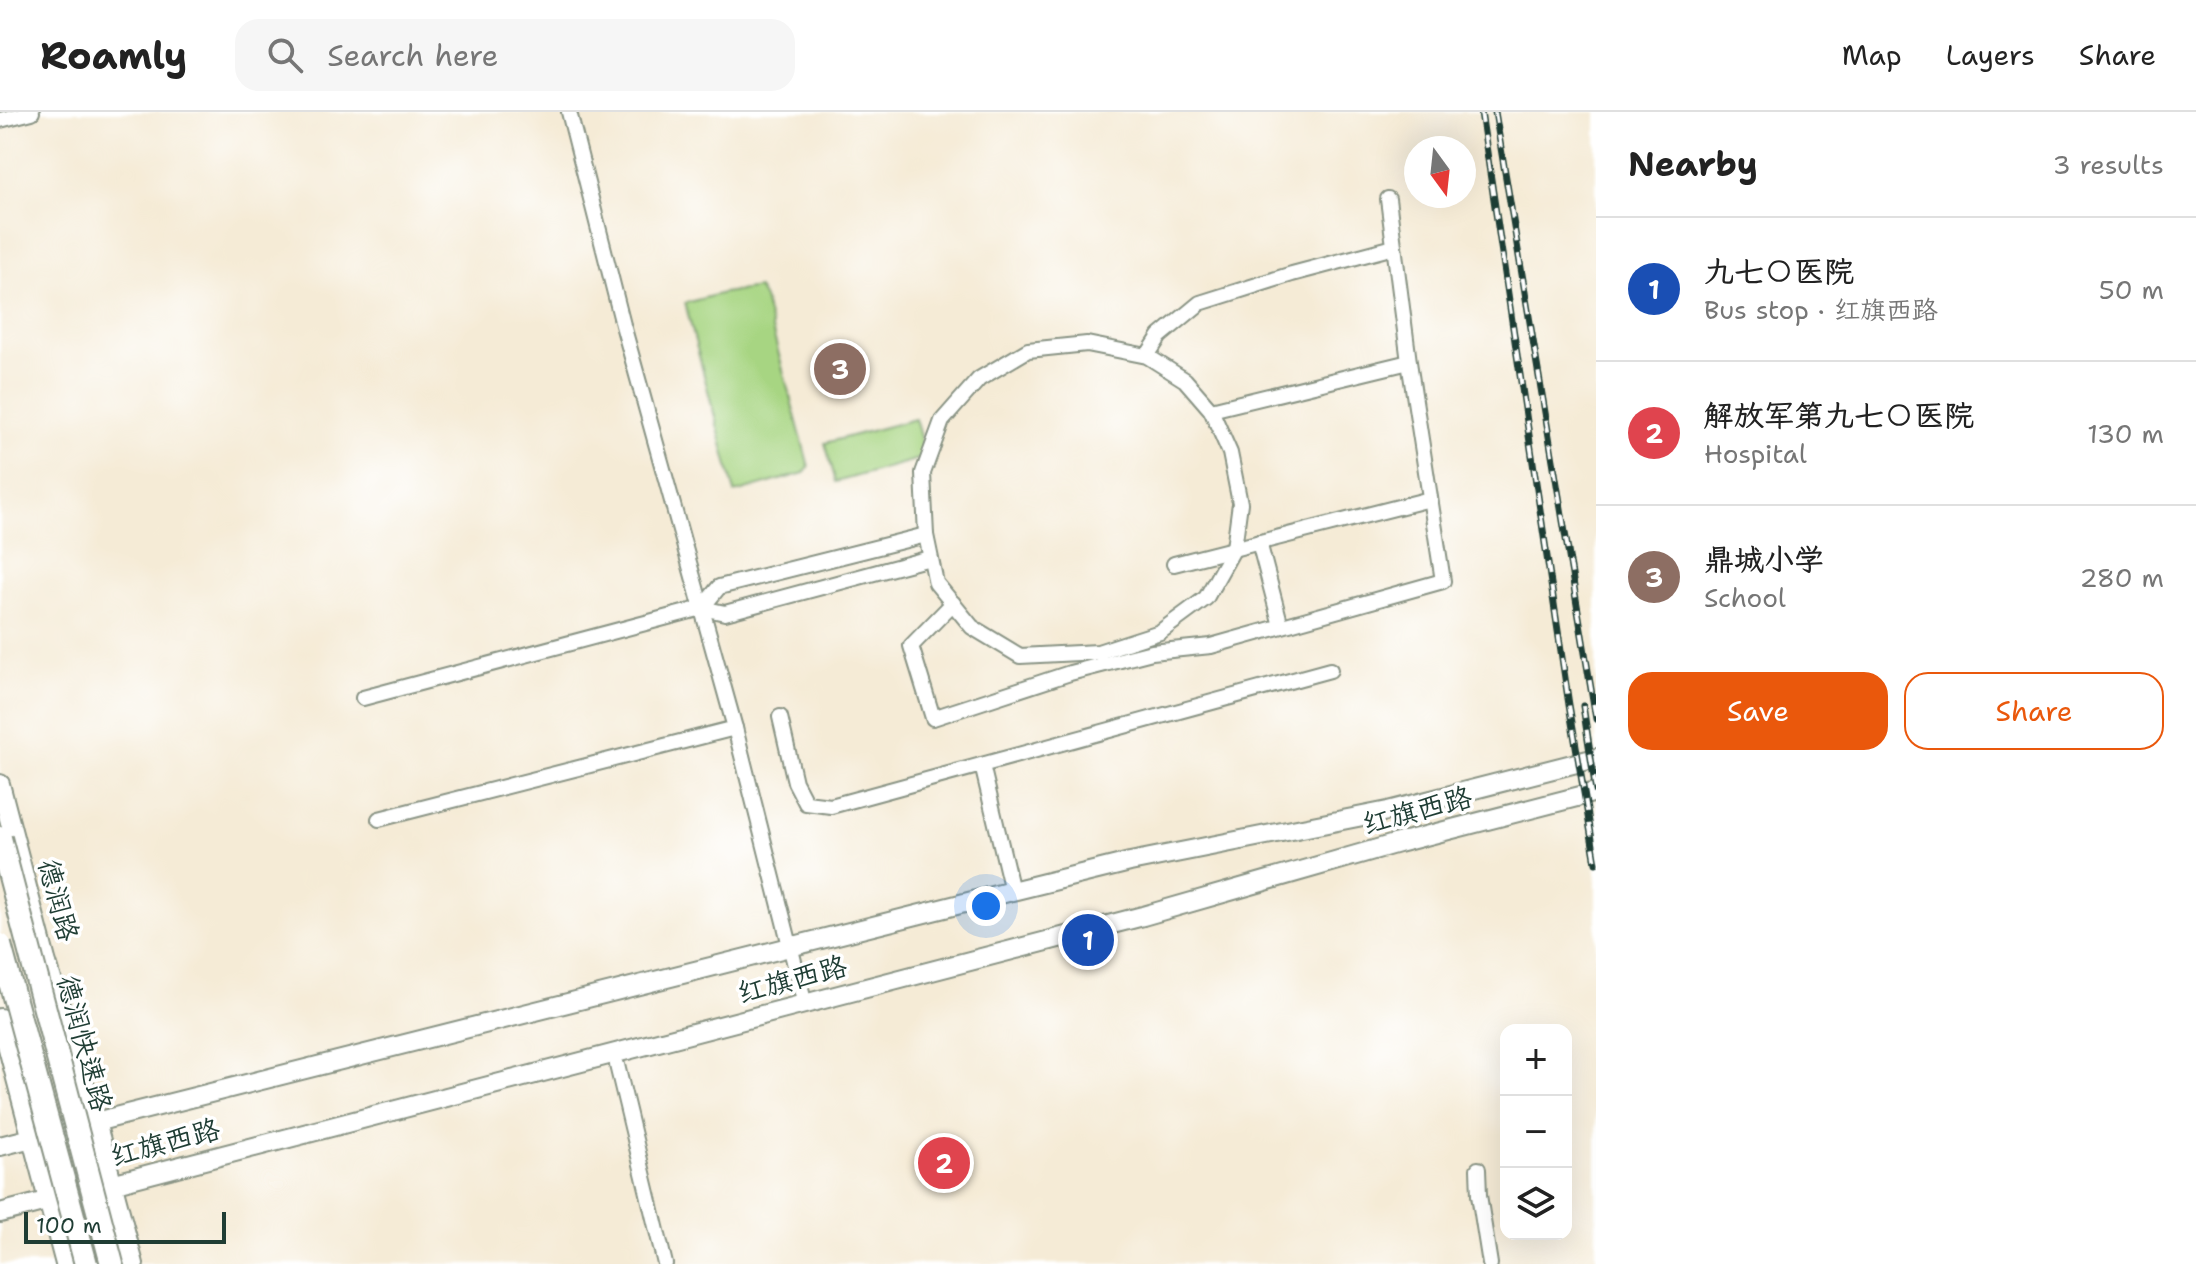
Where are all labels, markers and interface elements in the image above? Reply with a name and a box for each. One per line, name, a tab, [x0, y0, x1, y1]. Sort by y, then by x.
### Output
search box	[235, 19, 795, 91]
text: Roamly	[40, 30, 187, 81]
icon: search	[263, 33, 307, 77]
text: Search here	[327, 35, 499, 76]
text: Map	[1842, 36, 1902, 74]
text: Layers	[1946, 36, 2035, 74]
text: Share	[2079, 36, 2156, 74]
north arrow	[1404, 136, 1476, 208]
text: Nearby	[1628, 141, 1758, 187]
text: 3 results	[2052, 147, 2164, 182]
text: 九七〇医院	[1704, 251, 1854, 292]
text: 1	[1648, 272, 1660, 307]
text: 50 m	[2099, 272, 2164, 307]
text: Bus stop · 红旗西路	[1704, 292, 1938, 327]
pin: 3	[814, 339, 866, 399]
text: 解放军第九七〇医院	[1704, 395, 1974, 436]
text: 2	[1645, 416, 1663, 451]
text: 130 m	[2087, 416, 2164, 451]
text: Hospital	[1704, 436, 1807, 471]
text: 鼎城小学	[1704, 539, 1824, 580]
text: 3	[1645, 560, 1663, 595]
text: 280 m	[2079, 560, 2164, 595]
text: School	[1704, 580, 1786, 615]
button: Save	[1628, 672, 1888, 750]
button: Share	[1904, 672, 2164, 750]
street label: 红旗西路	[1358, 777, 1476, 843]
street label: 德润路	[30, 855, 88, 945]
your location	[966, 886, 1006, 926]
pin: 1	[1062, 910, 1114, 970]
street label: 红旗西路	[733, 946, 851, 1012]
street label: 德润快速路	[49, 970, 121, 1116]
map controls	[1500, 1024, 1572, 1240]
button: +	[1500, 1024, 1572, 1096]
button: −	[1500, 1096, 1572, 1168]
street label: 红旗西路	[106, 1109, 224, 1175]
pin: 2	[918, 1133, 970, 1193]
button: layers	[1500, 1168, 1572, 1240]
scale bar	[24, 1208, 226, 1244]
text: 100 m	[36, 1211, 102, 1240]

